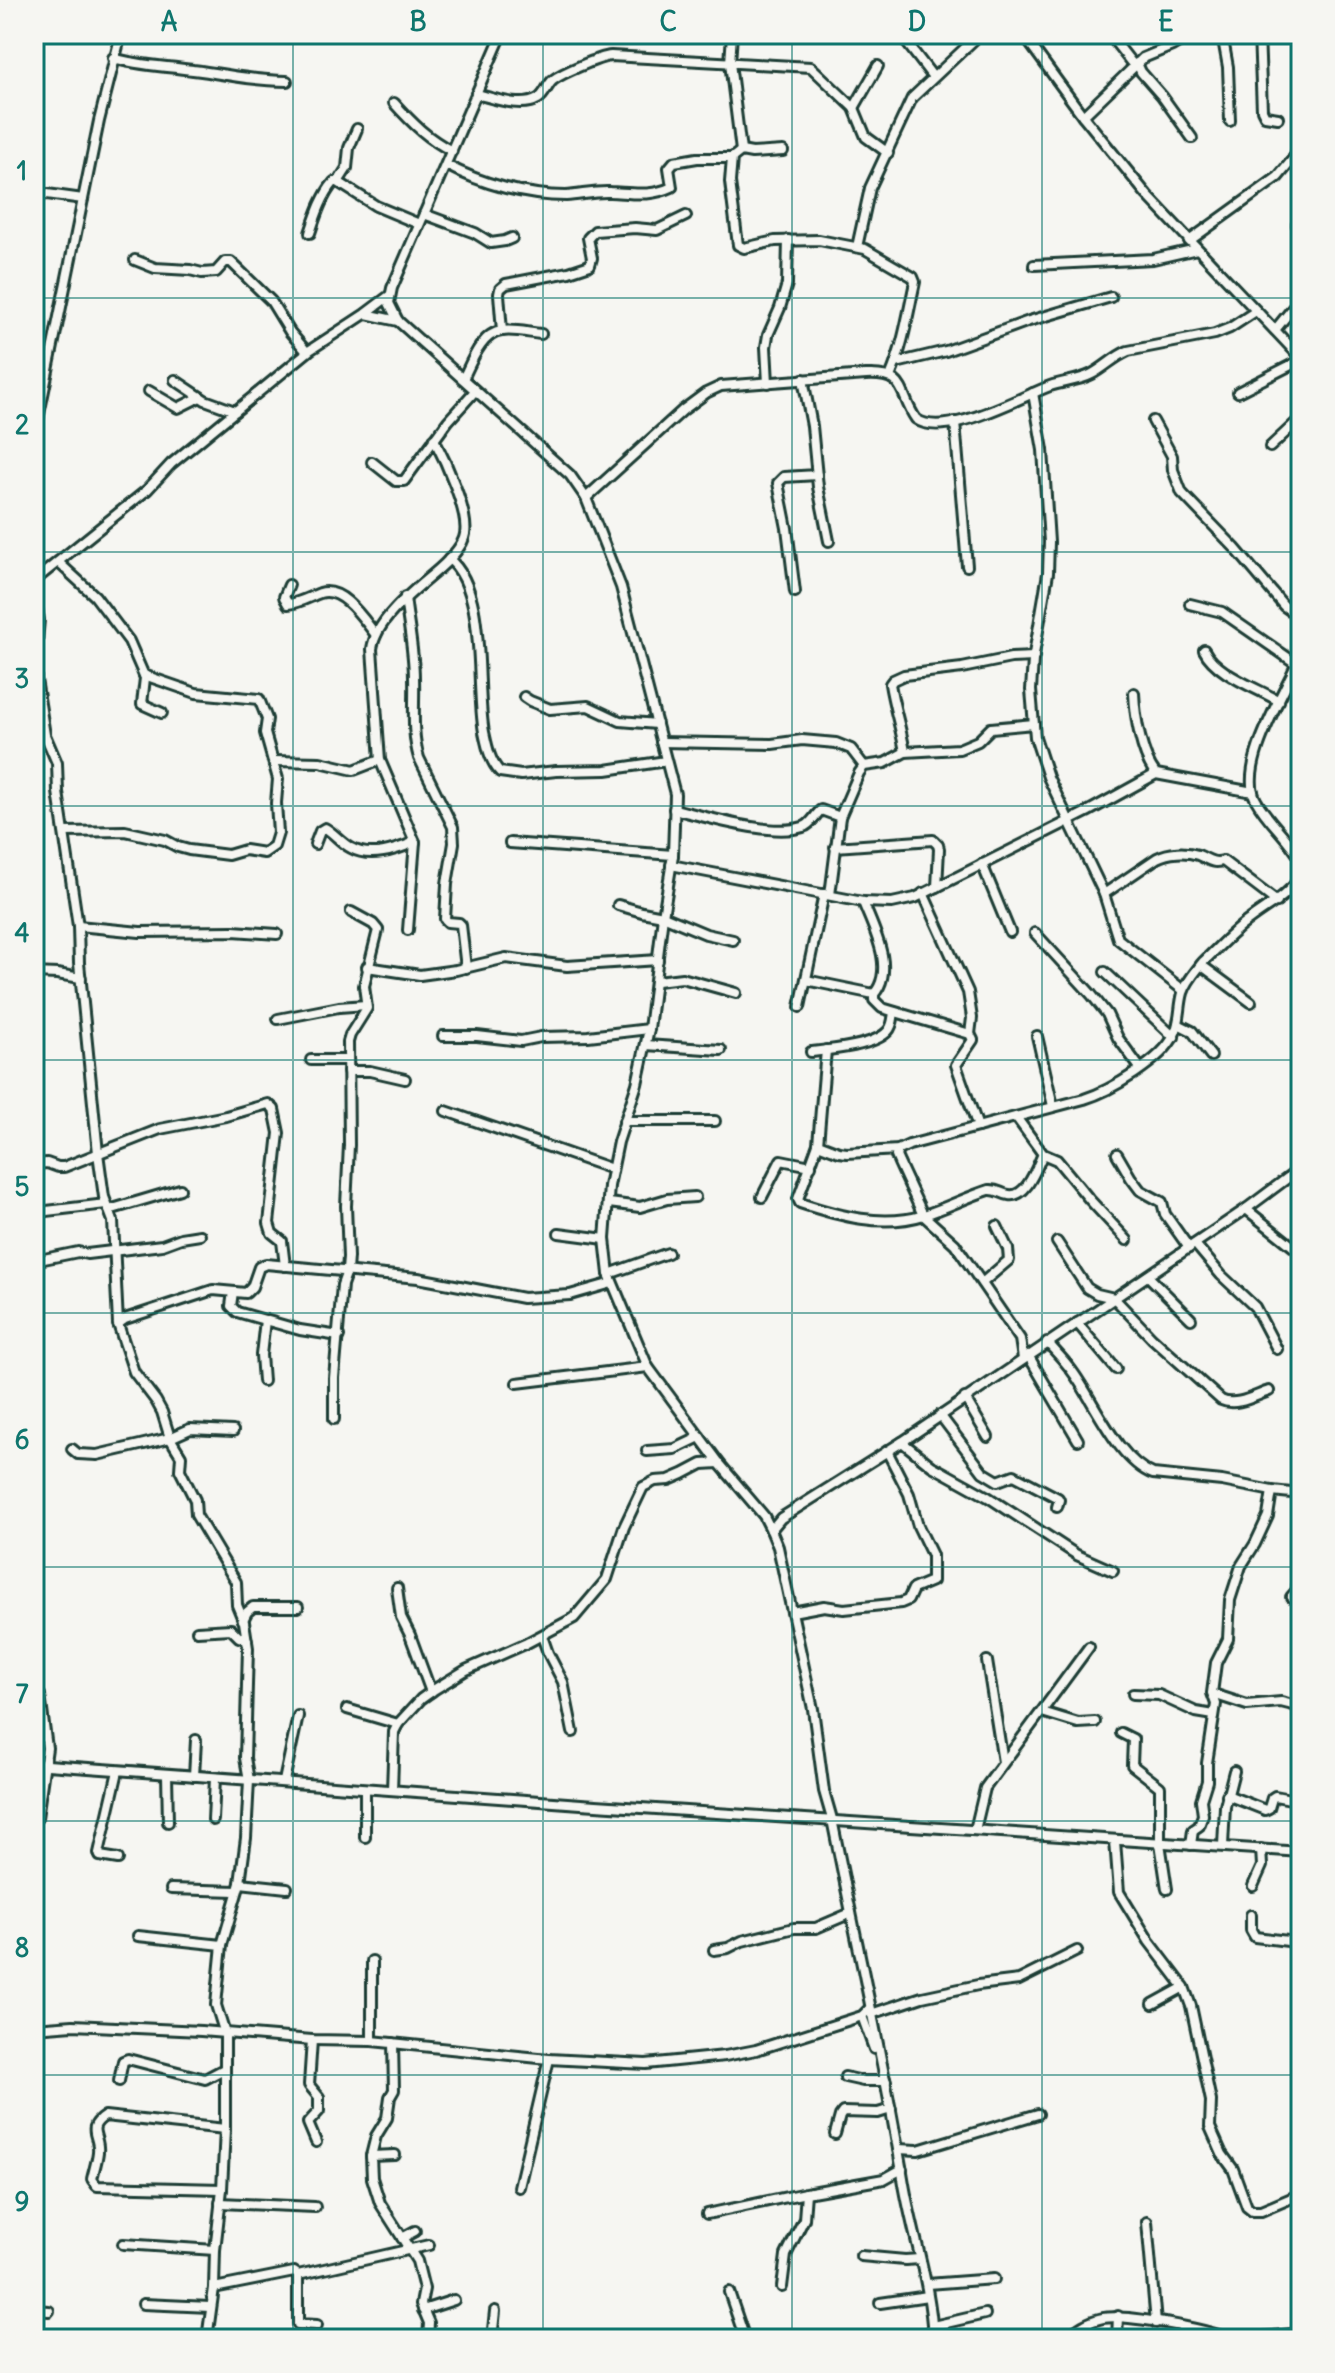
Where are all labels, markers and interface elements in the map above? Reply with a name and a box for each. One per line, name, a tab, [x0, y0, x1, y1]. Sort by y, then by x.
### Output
text: A	[161, 5, 178, 38]
text: B	[409, 5, 427, 38]
text: C	[659, 5, 677, 38]
text: D	[908, 5, 926, 38]
text: E	[1158, 5, 1174, 38]
text: 1	[17, 154, 27, 187]
text: 2	[15, 408, 29, 441]
text: 3	[15, 662, 29, 695]
text: 4	[14, 916, 30, 949]
text: 5	[15, 1170, 30, 1203]
text: 6	[14, 1423, 30, 1456]
text: 7	[16, 1677, 29, 1710]
text: 8	[15, 1931, 29, 1964]
text: 9	[15, 2185, 29, 2218]

